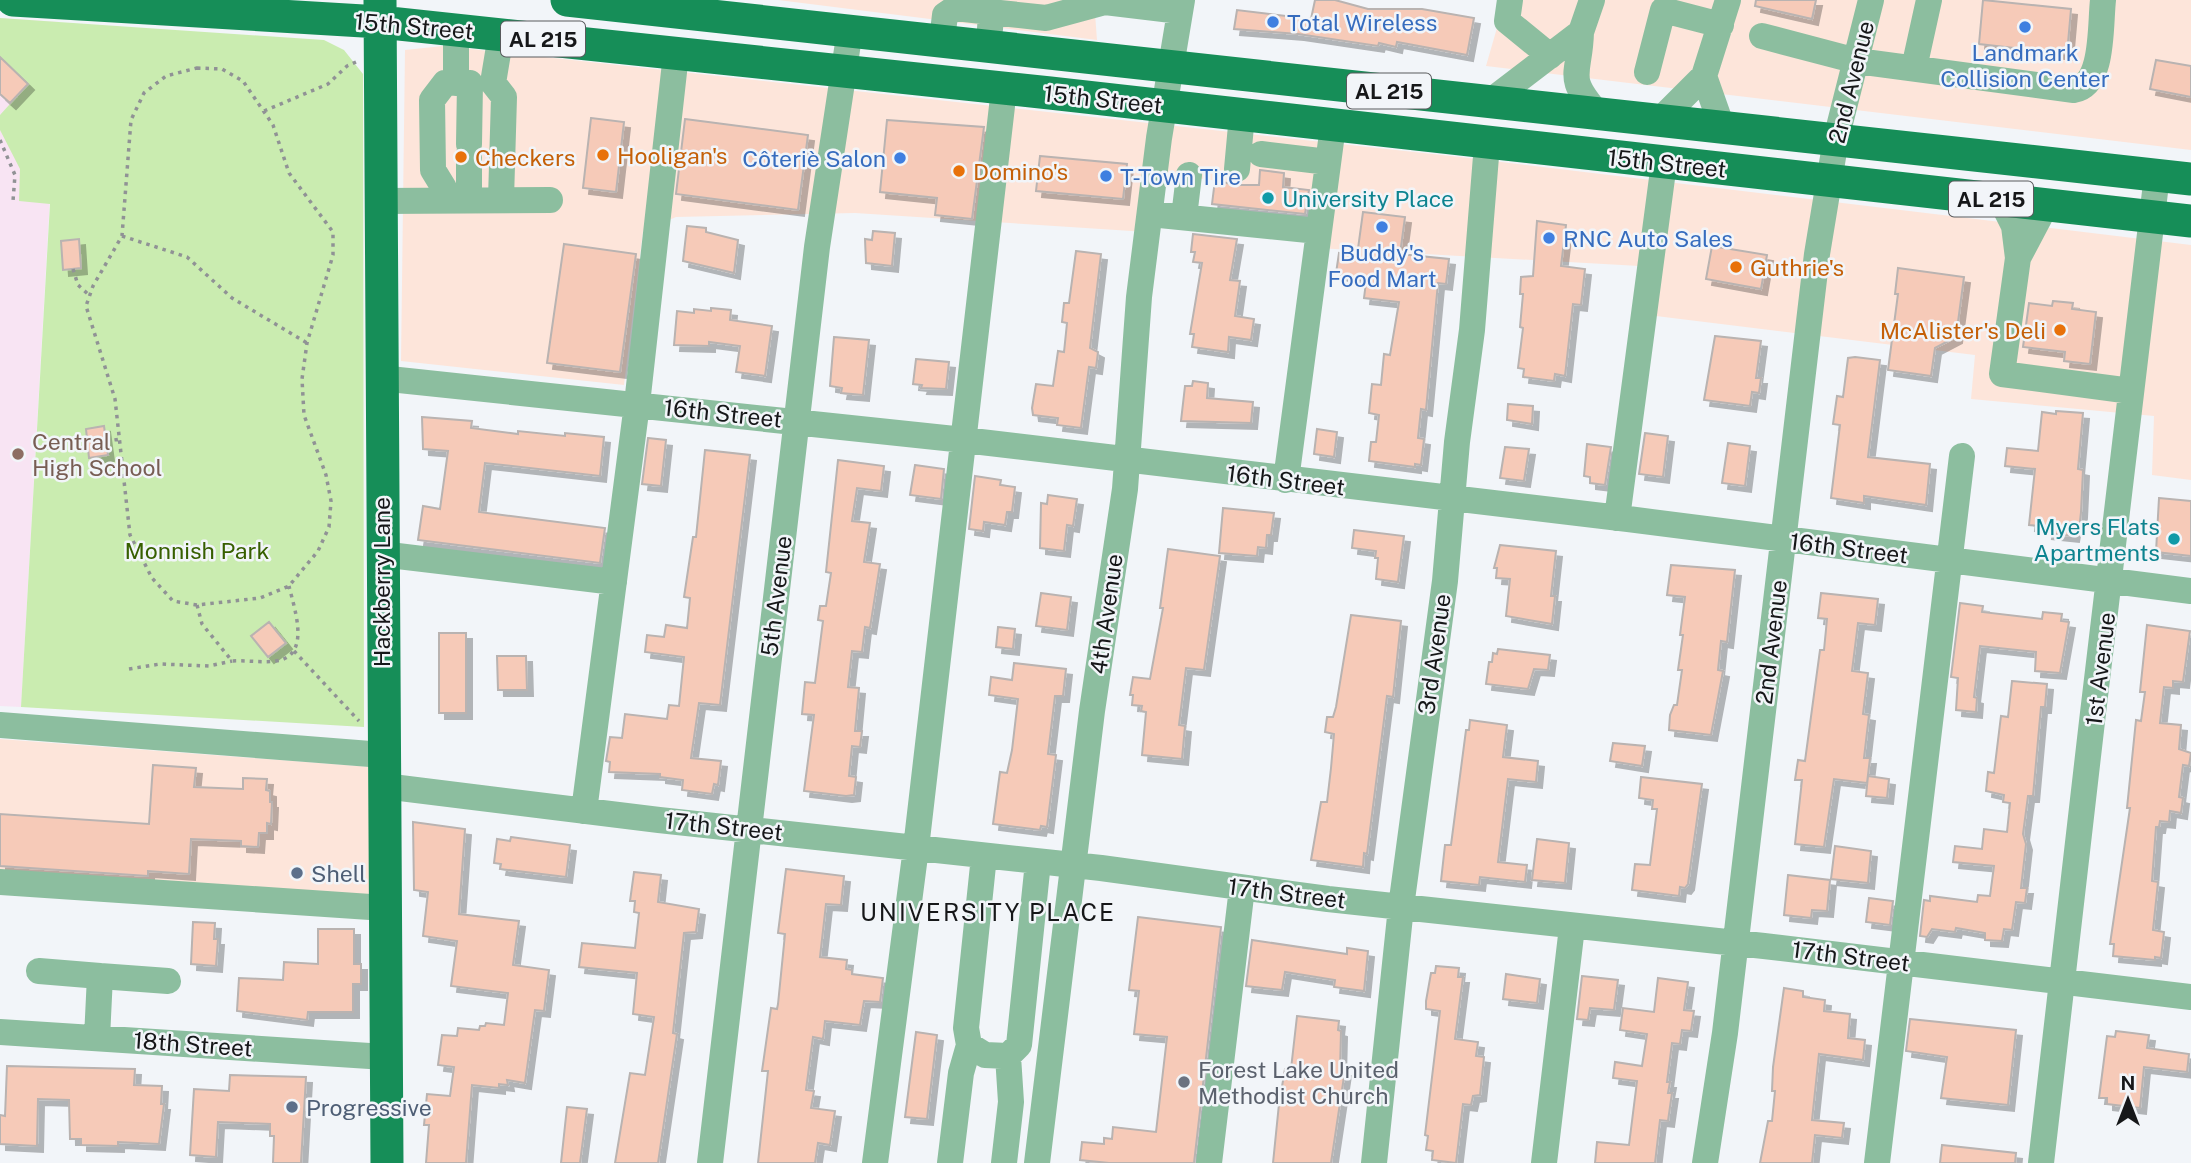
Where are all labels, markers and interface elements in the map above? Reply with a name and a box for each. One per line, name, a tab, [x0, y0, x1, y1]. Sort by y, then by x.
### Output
street label: 15th Street	[354, 7, 474, 45]
place label: Total Wireless	[1287, 9, 1437, 36]
marker: Total Wireless	[1265, 14, 1281, 30]
street label: 2nd Avenue	[1823, 18, 1879, 146]
marker: Landmark Collision Center	[2017, 19, 2033, 35]
road number: AL 215	[501, 22, 585, 56]
place label: Landmark Collision Center	[1940, 39, 2110, 92]
road number: AL 215	[1347, 74, 1431, 108]
street label: 15th Street	[1042, 79, 1164, 119]
place label: Hooligan's	[617, 142, 727, 169]
street label: 15th Street	[1606, 143, 1728, 183]
place label: Checkers	[475, 144, 575, 171]
place label: Côteriè Salon	[742, 145, 886, 172]
marker: Hooligan's	[595, 147, 611, 163]
marker: Checkers	[453, 149, 469, 165]
marker: Côteriè Salon	[892, 150, 908, 166]
place label: Domino's	[973, 158, 1068, 185]
marker: Domino's	[951, 163, 967, 179]
place label: T-Town Tire	[1120, 163, 1241, 190]
marker: T-Town Tire	[1098, 168, 1114, 184]
road number: AL 215	[1949, 182, 2033, 216]
place label: University Place	[1282, 185, 1454, 212]
marker: University Place	[1260, 190, 1276, 206]
marker: Buddy's Food Mart	[1374, 219, 1390, 235]
place label: RNC Auto Sales	[1563, 225, 1733, 252]
marker: RNC Auto Sales	[1541, 230, 1557, 246]
place label: Buddy's Food Mart	[1327, 239, 1437, 292]
place label: Guthrie's	[1750, 254, 1844, 281]
marker: Guthrie's	[1728, 259, 1744, 275]
place label: McAlister's Deli	[1880, 317, 2046, 344]
marker: McAlister's Deli	[2052, 322, 2068, 338]
street label: 16th Street	[663, 393, 783, 433]
place label: Central High School	[32, 428, 162, 481]
marker: Central High School	[10, 446, 26, 462]
street label: 16th Street	[1225, 459, 1347, 501]
street label: Hackberry Lane	[368, 497, 395, 667]
place label: Myers Flats Apartments	[2034, 513, 2160, 566]
street label: 16th Street	[1788, 527, 1910, 569]
marker: Myers Flats Apartments	[2166, 531, 2182, 547]
street label: 5th Avenue	[755, 534, 797, 658]
park label: Monnish Park	[125, 537, 270, 564]
street label: 4th Avenue	[1084, 552, 1128, 676]
street label: 2nd Avenue	[1750, 578, 1792, 706]
street label: 3rd Avenue	[1412, 592, 1456, 716]
street label: 1st Avenue	[2080, 611, 2120, 727]
street label: 17th Street	[664, 806, 784, 846]
place label: Shell	[311, 860, 366, 887]
marker: Shell	[289, 865, 305, 881]
street label: 17th Street	[1227, 872, 1347, 914]
district label: UNIVERSITY PLACE	[860, 898, 1116, 926]
street label: 17th Street	[1791, 935, 1911, 977]
street label: 18th Street	[133, 1026, 253, 1062]
place label: Forest Lake United Methodist Church	[1198, 1056, 1399, 1109]
north arrow	[2093, 1065, 2163, 1135]
text: N	[2121, 1072, 2135, 1094]
marker: Forest Lake United Methodist Church	[1176, 1074, 1192, 1090]
place label: Progressive	[306, 1094, 432, 1121]
marker: Progressive	[284, 1099, 300, 1115]

